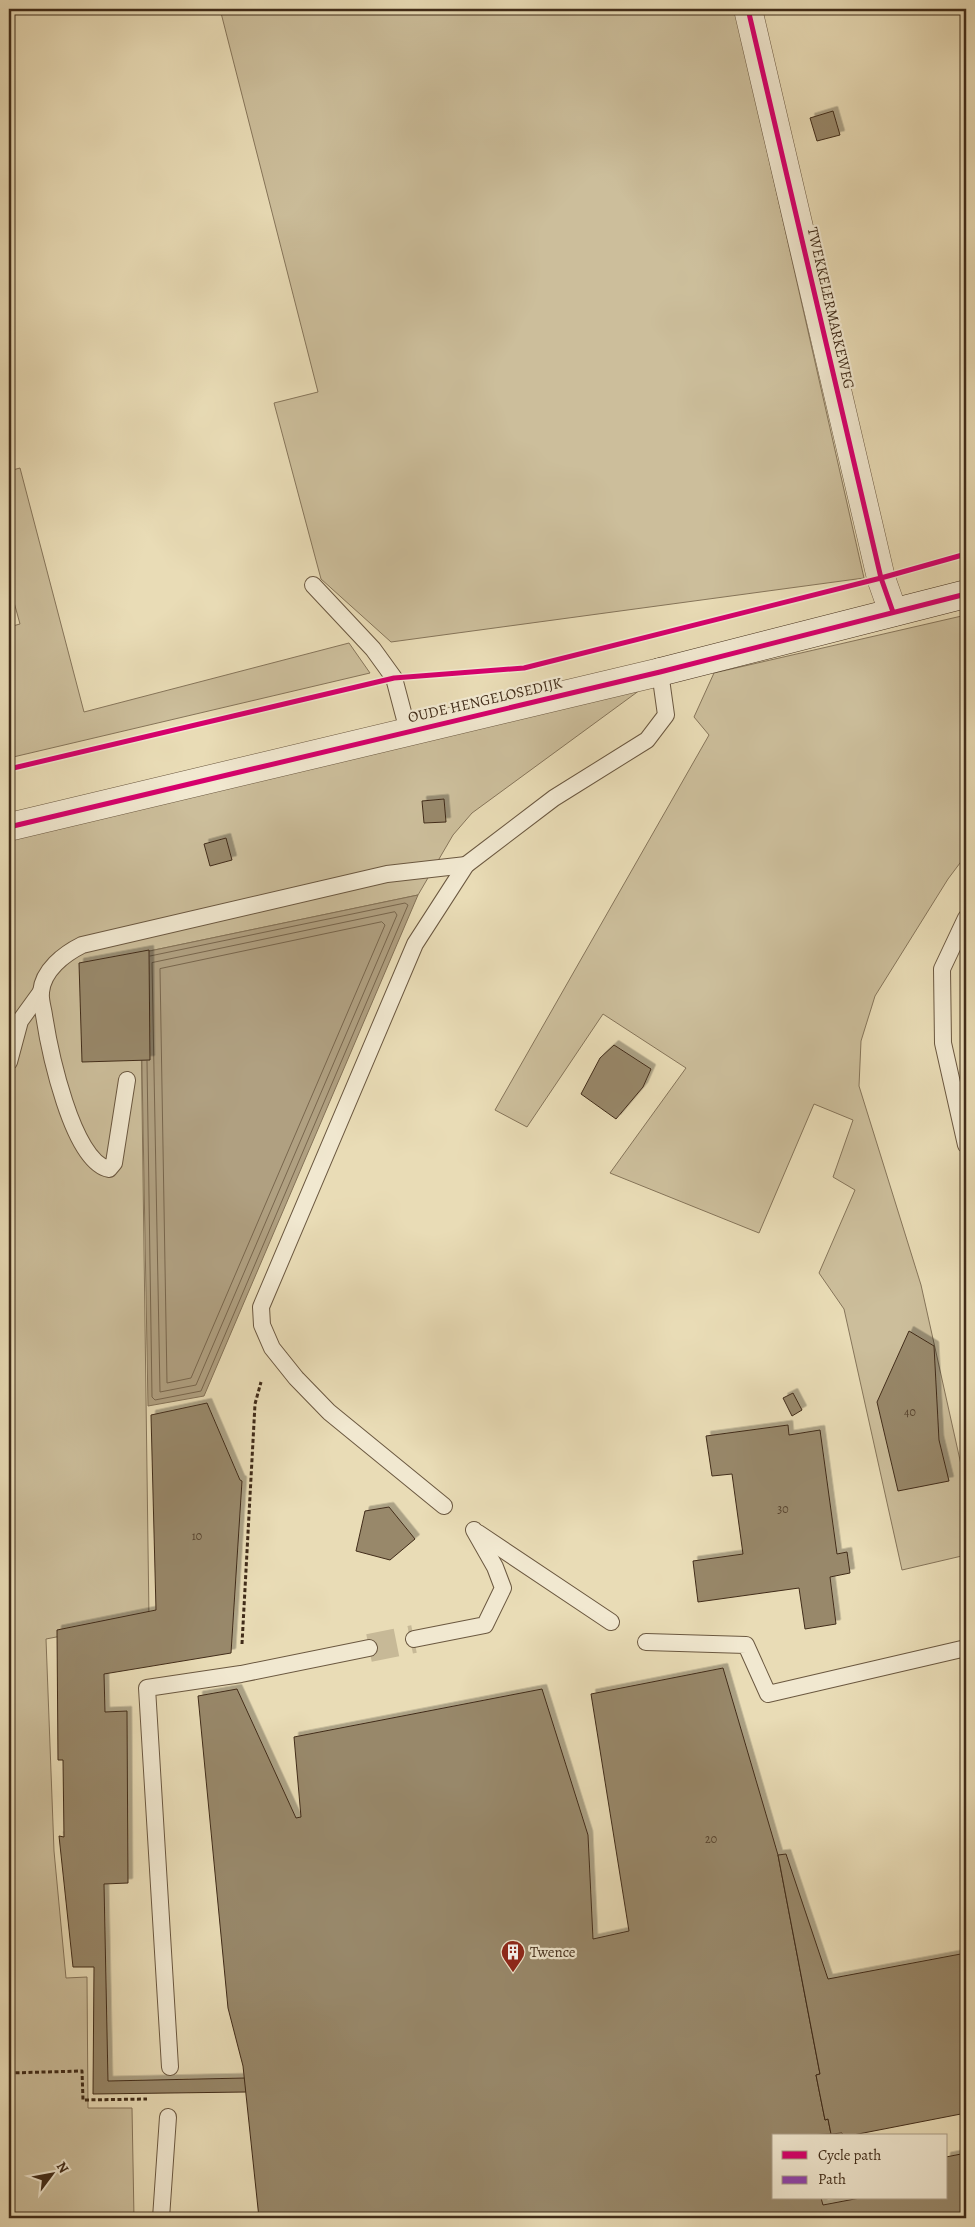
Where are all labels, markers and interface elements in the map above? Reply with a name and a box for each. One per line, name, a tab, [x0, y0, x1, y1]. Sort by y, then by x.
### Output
street label: TWEKKELERMARKEWEG	[803, 225, 859, 391]
street label: OUDE HENGELOSEDIJK	[406, 672, 565, 727]
house number: 40	[904, 1404, 916, 1420]
house number: 30	[777, 1501, 789, 1517]
house number: 10	[192, 1528, 202, 1544]
house number: 20	[705, 1831, 717, 1847]
building icon: Twence	[500, 1939, 526, 1973]
place label: Twence	[530, 1942, 576, 1962]
legend	[772, 2134, 948, 2200]
text: Cycle path	[818, 2145, 881, 2165]
north arrow	[28, 2150, 78, 2200]
text: N	[52, 2158, 73, 2177]
text: Path	[818, 2169, 846, 2189]

